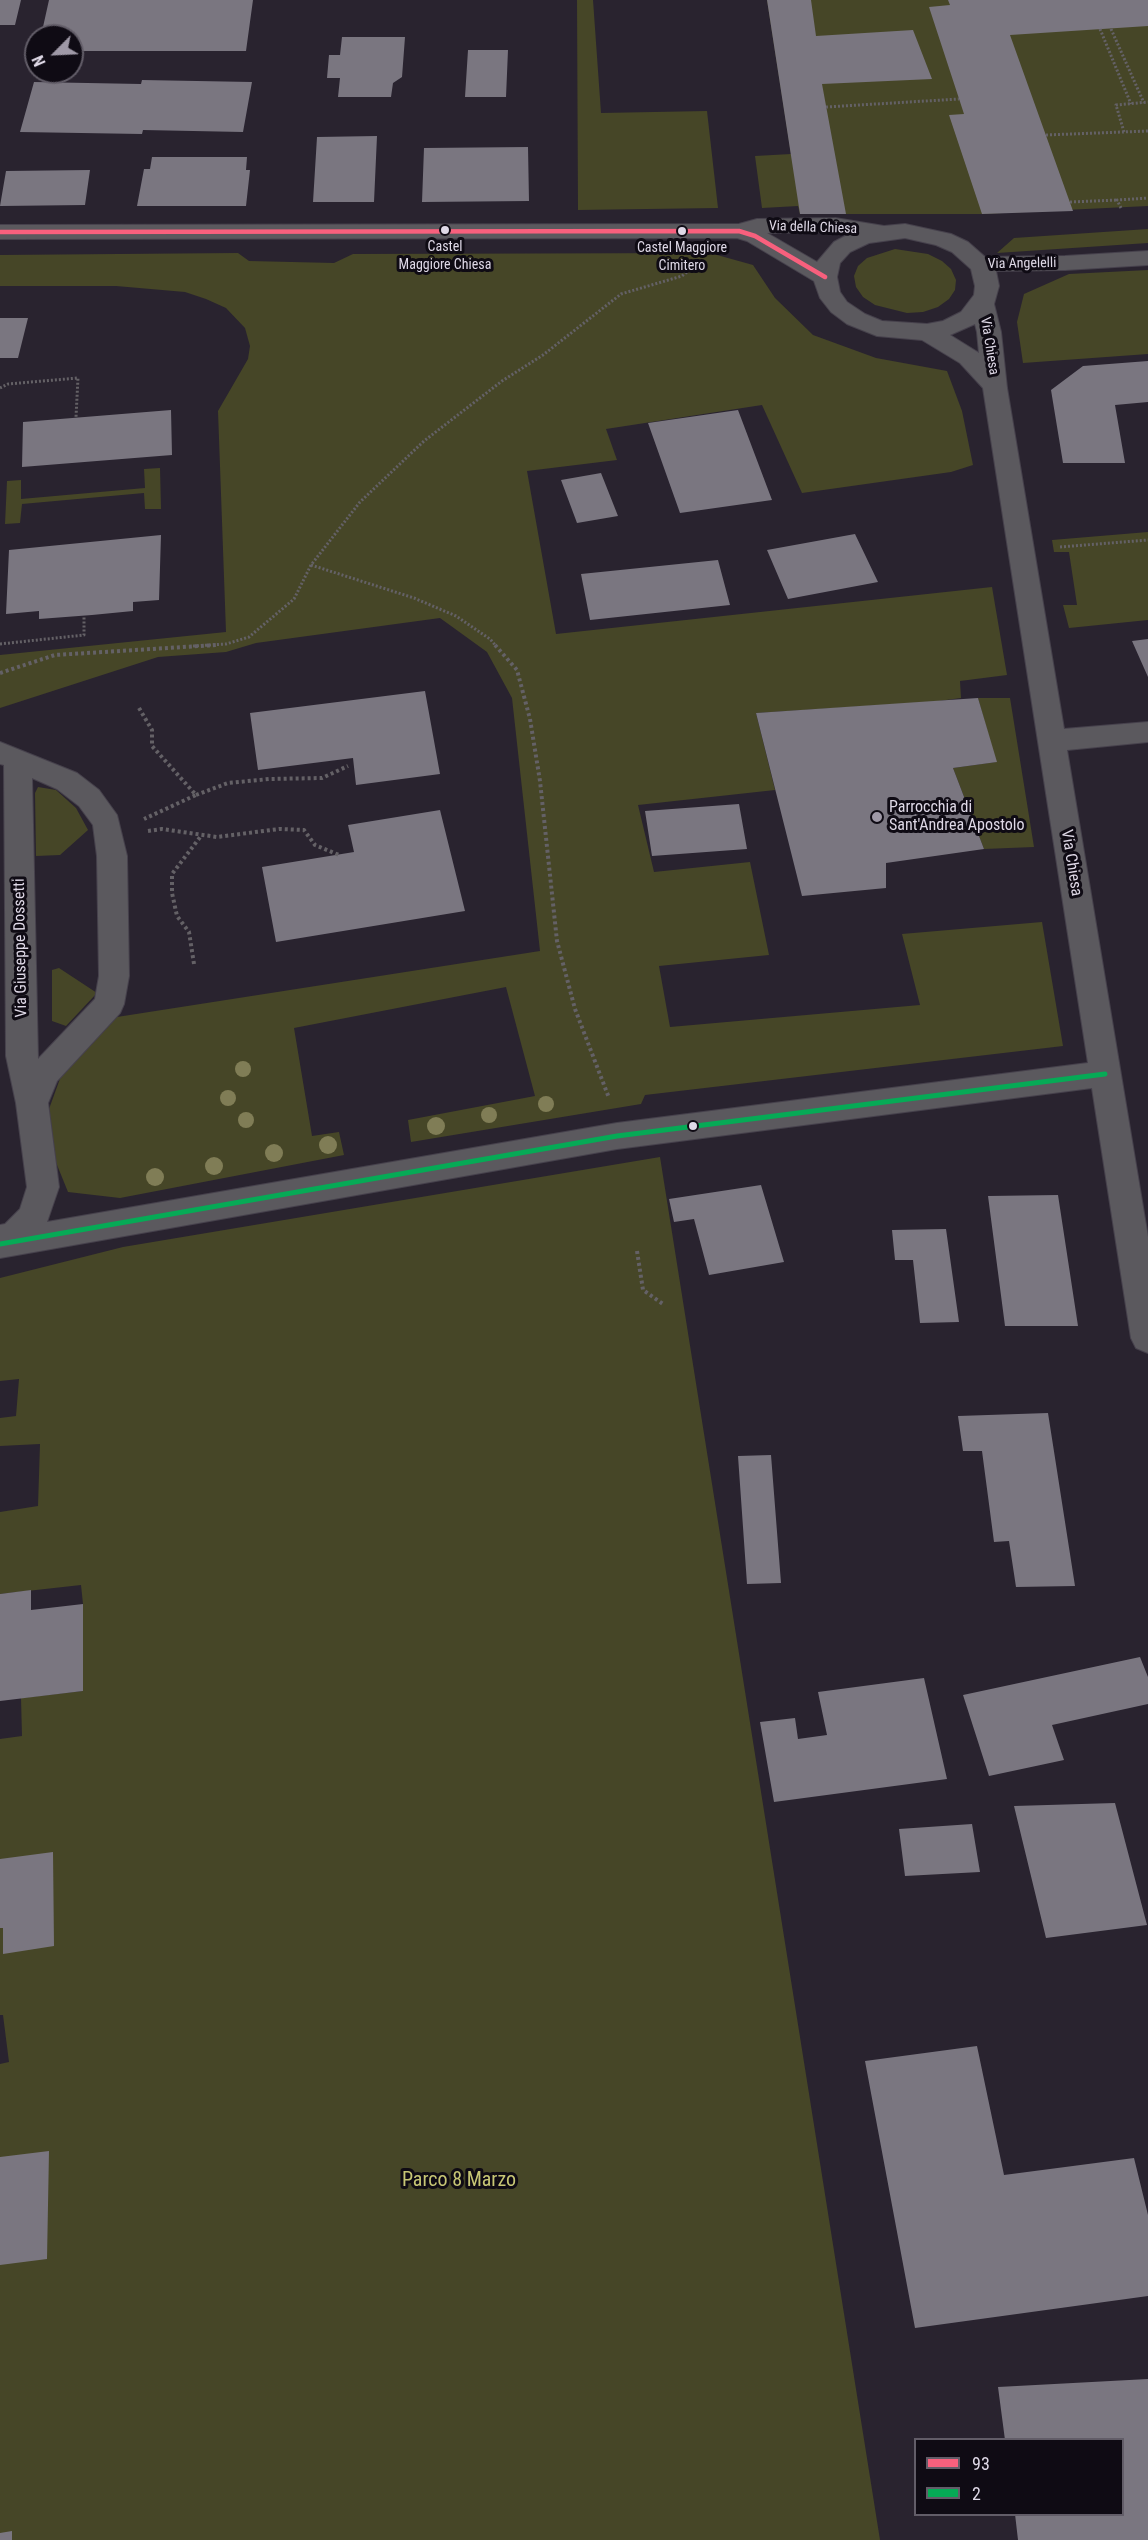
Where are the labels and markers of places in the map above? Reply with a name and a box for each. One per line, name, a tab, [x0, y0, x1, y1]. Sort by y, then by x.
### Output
marker: Castel Maggiore Chiesa	[439, 224, 451, 236]
marker: Castel Maggiore Cimitero	[676, 225, 688, 237]
place label: Castel Maggiore Chiesa	[399, 239, 491, 272]
place label: Castel Maggiore Cimitero	[637, 240, 727, 272]
place label: Parrocchia di Sant'Andrea Apostolo	[889, 798, 1025, 836]
marker: Parrocchia di Sant'Andrea Apostolo	[870, 810, 884, 824]
unlabelled marker	[687, 1120, 699, 1132]

